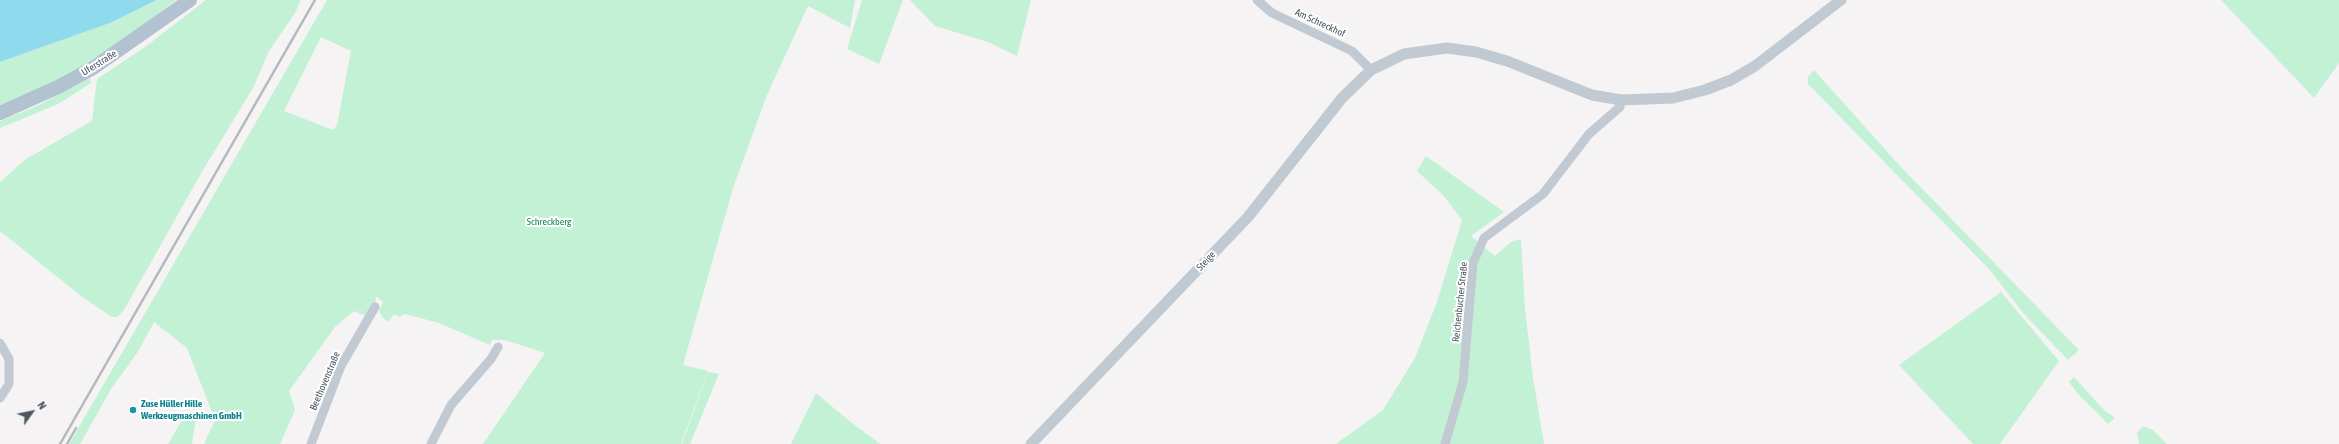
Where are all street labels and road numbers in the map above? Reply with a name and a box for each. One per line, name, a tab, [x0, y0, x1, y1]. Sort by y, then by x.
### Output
street label: Am Schreckhof	[1293, 6, 1347, 40]
street label: Uferstraße	[79, 48, 119, 78]
street label: Steige	[1194, 249, 1218, 273]
street label: Reichenbucher Straße	[1450, 261, 1470, 343]
street label: Beethovenstraße	[307, 350, 343, 412]

